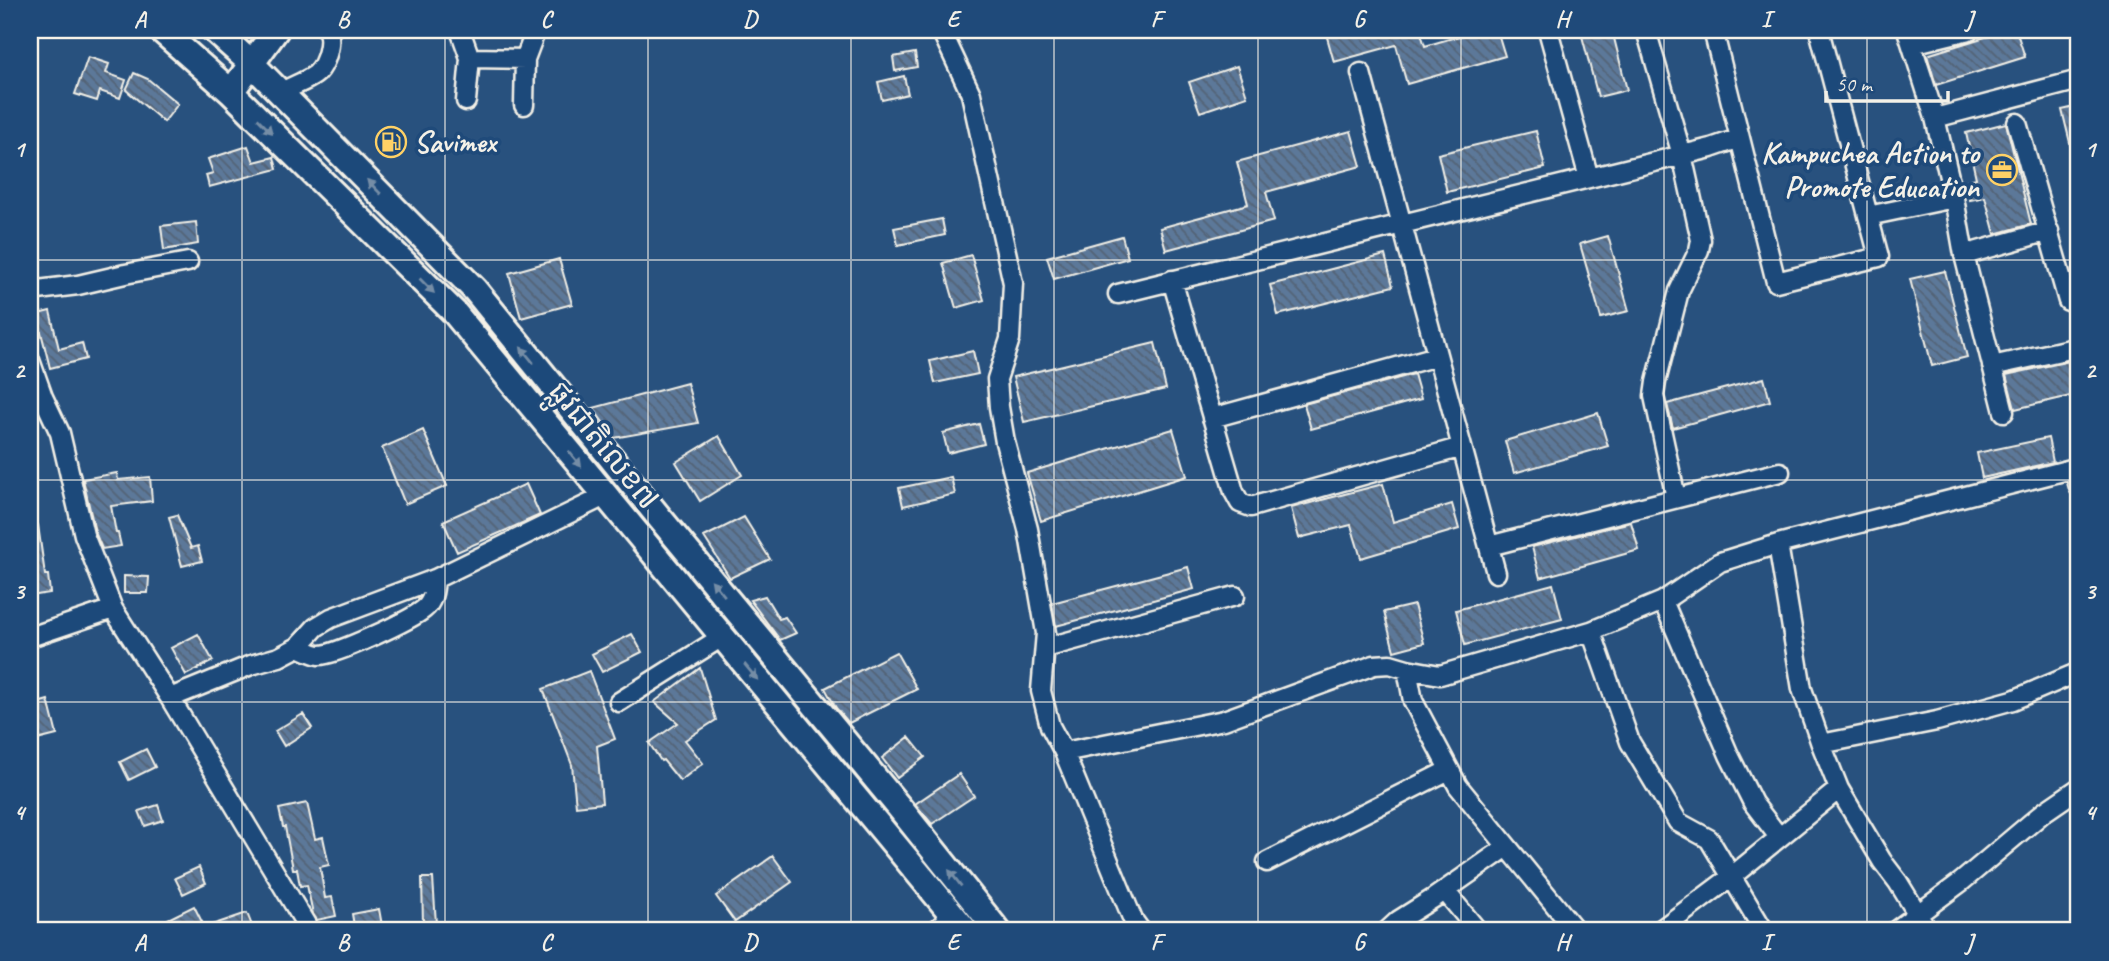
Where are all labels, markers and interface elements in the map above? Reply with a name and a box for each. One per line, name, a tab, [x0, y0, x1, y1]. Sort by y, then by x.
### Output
text: A	[134, 5, 148, 34]
text: B	[337, 5, 351, 34]
text: C	[541, 5, 555, 34]
text: D	[743, 5, 759, 34]
text: E	[947, 5, 963, 34]
text: F	[1151, 5, 1167, 34]
text: G	[1353, 5, 1368, 34]
text: H	[1555, 5, 1573, 34]
text: I	[1761, 5, 1776, 34]
text: J	[1963, 5, 1976, 34]
scale bar	[1826, 60, 1948, 104]
text: 50 m	[1836, 71, 1874, 97]
one-way arrow	[257, 118, 274, 135]
place label: Savimex	[414, 123, 499, 161]
fuel station icon: Savimex	[374, 125, 408, 159]
place label: Kampuchea Action to Promote Education	[1761, 134, 1981, 206]
text: 1	[14, 135, 27, 164]
text: 1	[2085, 135, 2098, 164]
office icon: Kampuchea Action to Promote Education	[1985, 153, 2019, 187]
one-way arrow	[366, 180, 383, 196]
one-way arrow	[419, 277, 436, 294]
one-way arrow	[520, 347, 535, 365]
text: 2	[14, 356, 27, 385]
text: 2	[2085, 356, 2098, 385]
street label: ផ្លូវជាតិលេខ៧	[535, 373, 667, 521]
one-way arrow	[567, 449, 582, 467]
text: 3	[14, 577, 27, 606]
text: 3	[2085, 577, 2098, 606]
one-way arrow	[710, 580, 725, 598]
one-way arrow	[743, 663, 758, 680]
text: 4	[14, 798, 27, 827]
text: 4	[2085, 798, 2098, 827]
one-way arrow	[948, 869, 963, 887]
text: A	[134, 928, 148, 957]
text: B	[337, 928, 351, 957]
text: C	[541, 928, 555, 957]
text: D	[743, 928, 759, 957]
text: E	[947, 928, 963, 957]
text: F	[1151, 928, 1167, 957]
text: G	[1353, 928, 1368, 957]
text: H	[1555, 928, 1573, 957]
text: I	[1761, 928, 1776, 957]
text: J	[1963, 928, 1976, 957]

